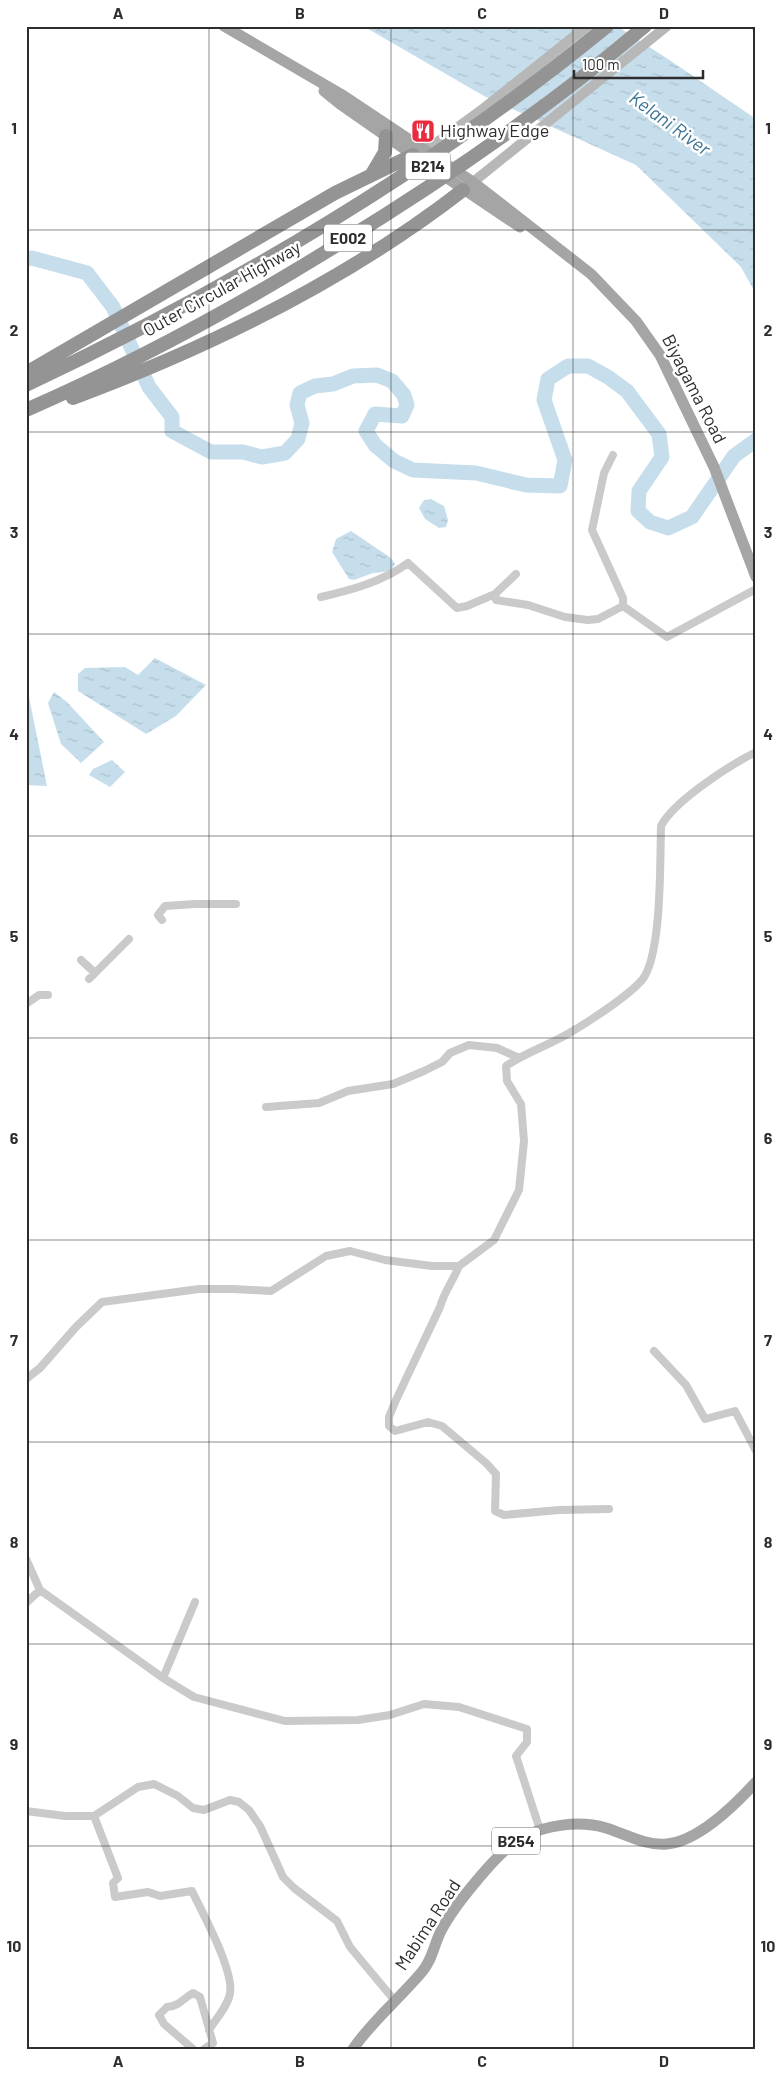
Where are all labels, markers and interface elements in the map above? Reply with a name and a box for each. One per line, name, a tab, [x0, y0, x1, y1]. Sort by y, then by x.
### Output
text: A	[113, 3, 124, 22]
text: B	[295, 3, 305, 22]
text: C	[477, 3, 487, 22]
text: D	[659, 3, 669, 22]
scale bar	[574, 48, 703, 80]
text: 100 m	[582, 55, 620, 73]
water label: Kelani River	[625, 86, 716, 160]
text: 1	[11, 118, 17, 137]
restaurant icon: Highway Edge	[410, 118, 436, 144]
text: 1	[765, 118, 771, 137]
place label: Highway Edge	[440, 119, 549, 141]
road number: B214	[406, 153, 450, 180]
road number: E002	[324, 224, 372, 252]
street label: Outer Circular Highway	[139, 236, 304, 341]
text: 2	[10, 320, 19, 339]
text: 2	[764, 320, 773, 339]
street label: Biyagama Road	[658, 330, 732, 447]
text: 3	[10, 522, 18, 541]
text: 3	[764, 522, 772, 541]
text: 4	[9, 724, 19, 743]
text: 4	[763, 724, 773, 743]
text: 5	[10, 926, 19, 945]
text: 5	[764, 926, 773, 945]
text: 6	[10, 1128, 19, 1147]
text: 6	[764, 1128, 773, 1147]
text: 7	[10, 1330, 18, 1349]
text: 7	[764, 1330, 772, 1349]
text: 8	[10, 1532, 19, 1551]
text: 8	[764, 1532, 773, 1551]
text: 9	[10, 1734, 18, 1753]
text: 9	[764, 1734, 772, 1753]
road number: B254	[492, 1828, 540, 1854]
street label: Mabima Road	[390, 1875, 465, 1974]
text: 10	[7, 1936, 21, 1955]
text: 10	[761, 1936, 775, 1955]
text: A	[113, 2051, 124, 2070]
text: B	[295, 2051, 305, 2070]
text: C	[477, 2051, 487, 2070]
text: D	[659, 2051, 669, 2070]

